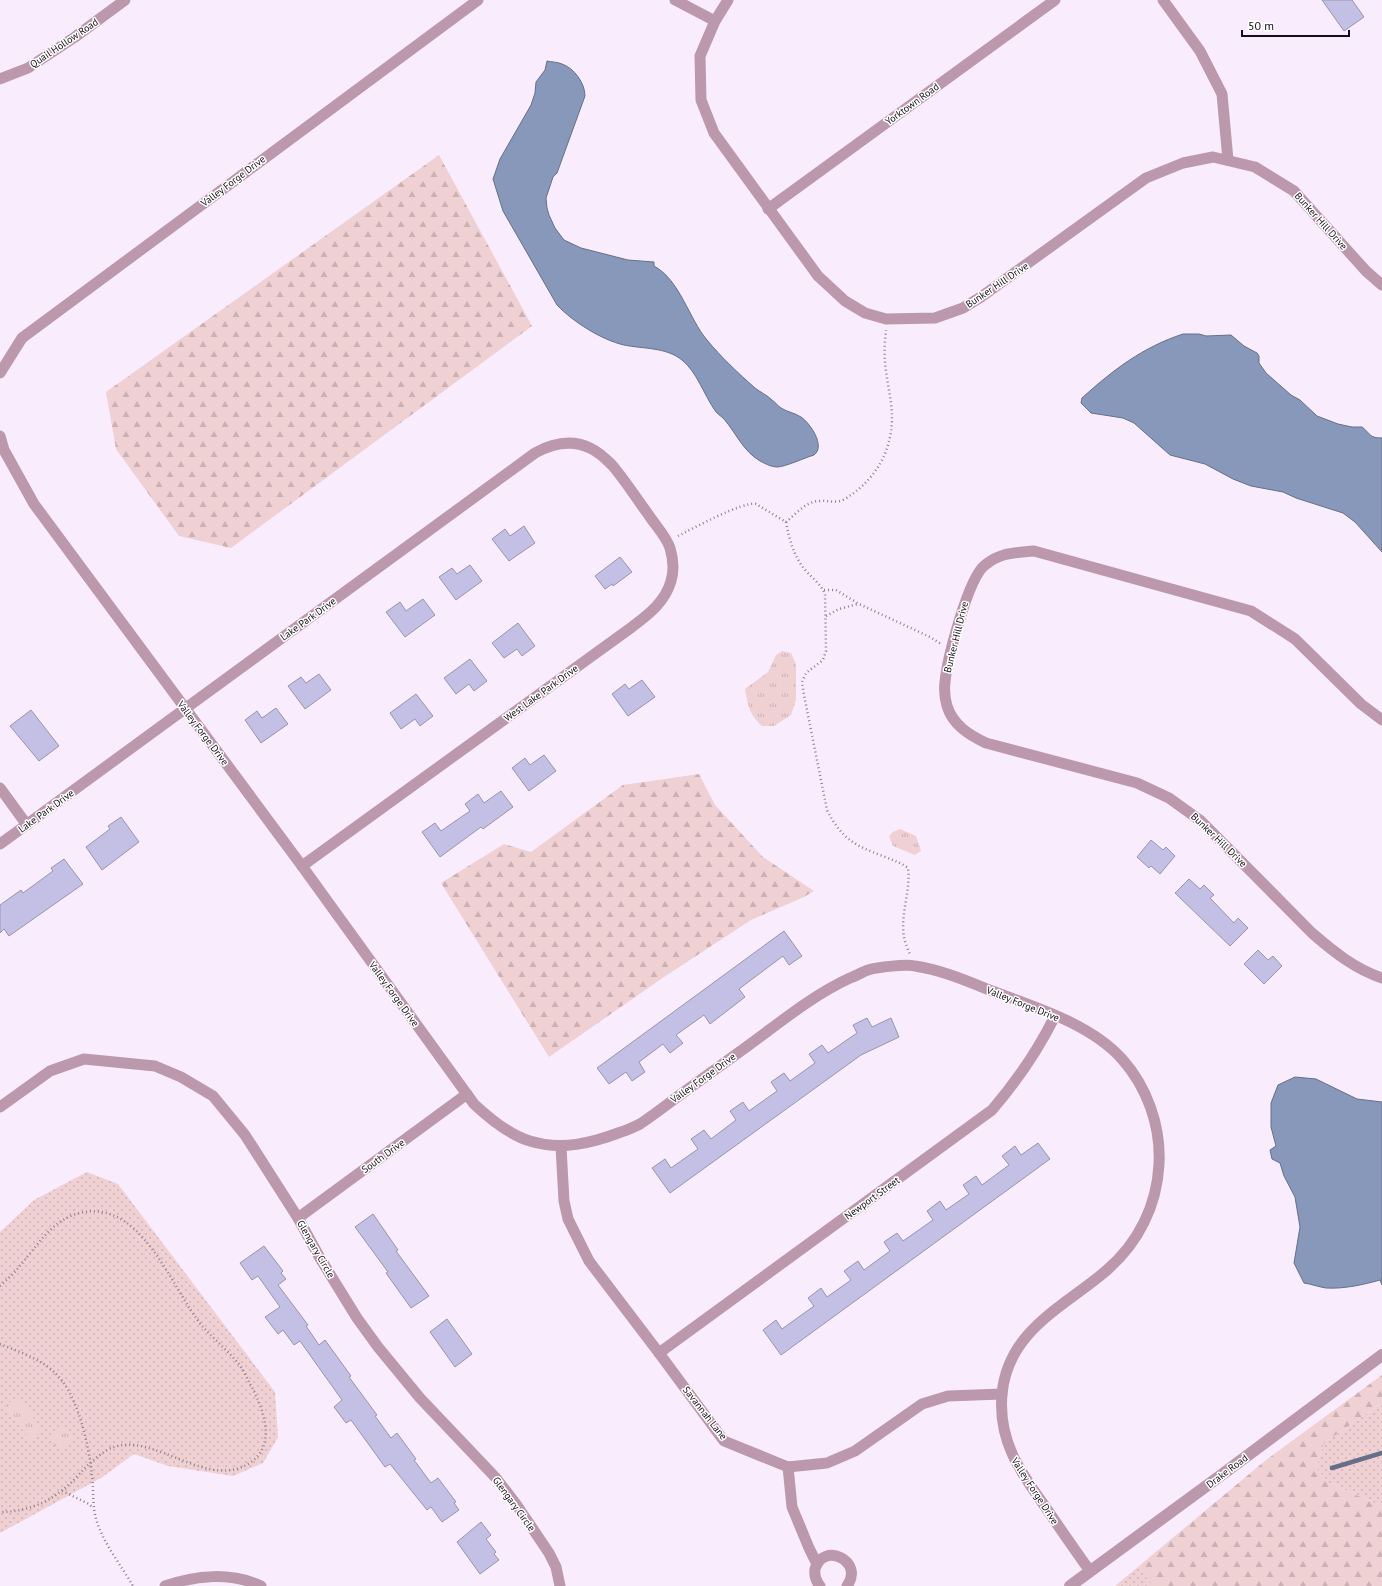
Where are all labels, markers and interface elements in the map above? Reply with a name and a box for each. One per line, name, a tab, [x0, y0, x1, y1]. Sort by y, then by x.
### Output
scale bar	[1242, 12, 1349, 38]
street label: Quail Hollow Road	[27, 15, 101, 71]
text: 50 m	[1248, 18, 1274, 33]
street label: Yorktown Road	[882, 80, 942, 128]
street label: Valley Forge Drive	[197, 153, 268, 210]
street label: Bunker Hill Drive	[1292, 190, 1350, 252]
street label: Bunker Hill Drive	[963, 259, 1031, 311]
street label: Lake Park Drive	[278, 594, 338, 644]
street label: Bunker Hill Drive	[941, 600, 971, 674]
street label: West Lake Park Drive	[501, 662, 581, 724]
street label: Valley Forge Drive	[174, 697, 231, 768]
street label: Lake Park Drive	[16, 786, 76, 836]
street label: Bunker Hill Drive	[1188, 810, 1250, 870]
street label: Valley Forge Drive	[365, 958, 422, 1029]
street label: Valley Forge Drive	[984, 983, 1061, 1025]
street label: Valley Forge Drive	[667, 1050, 738, 1107]
street label: South Drive	[359, 1136, 407, 1176]
street label: Newport Street	[842, 1173, 903, 1222]
street label: Glengary Circle	[294, 1218, 338, 1280]
street label: Savannah Lane	[680, 1384, 730, 1442]
street label: Drake Road	[1204, 1451, 1250, 1491]
street label: Valley Forge Drive	[1008, 1454, 1061, 1527]
street label: Glengary Circle	[490, 1474, 538, 1534]

